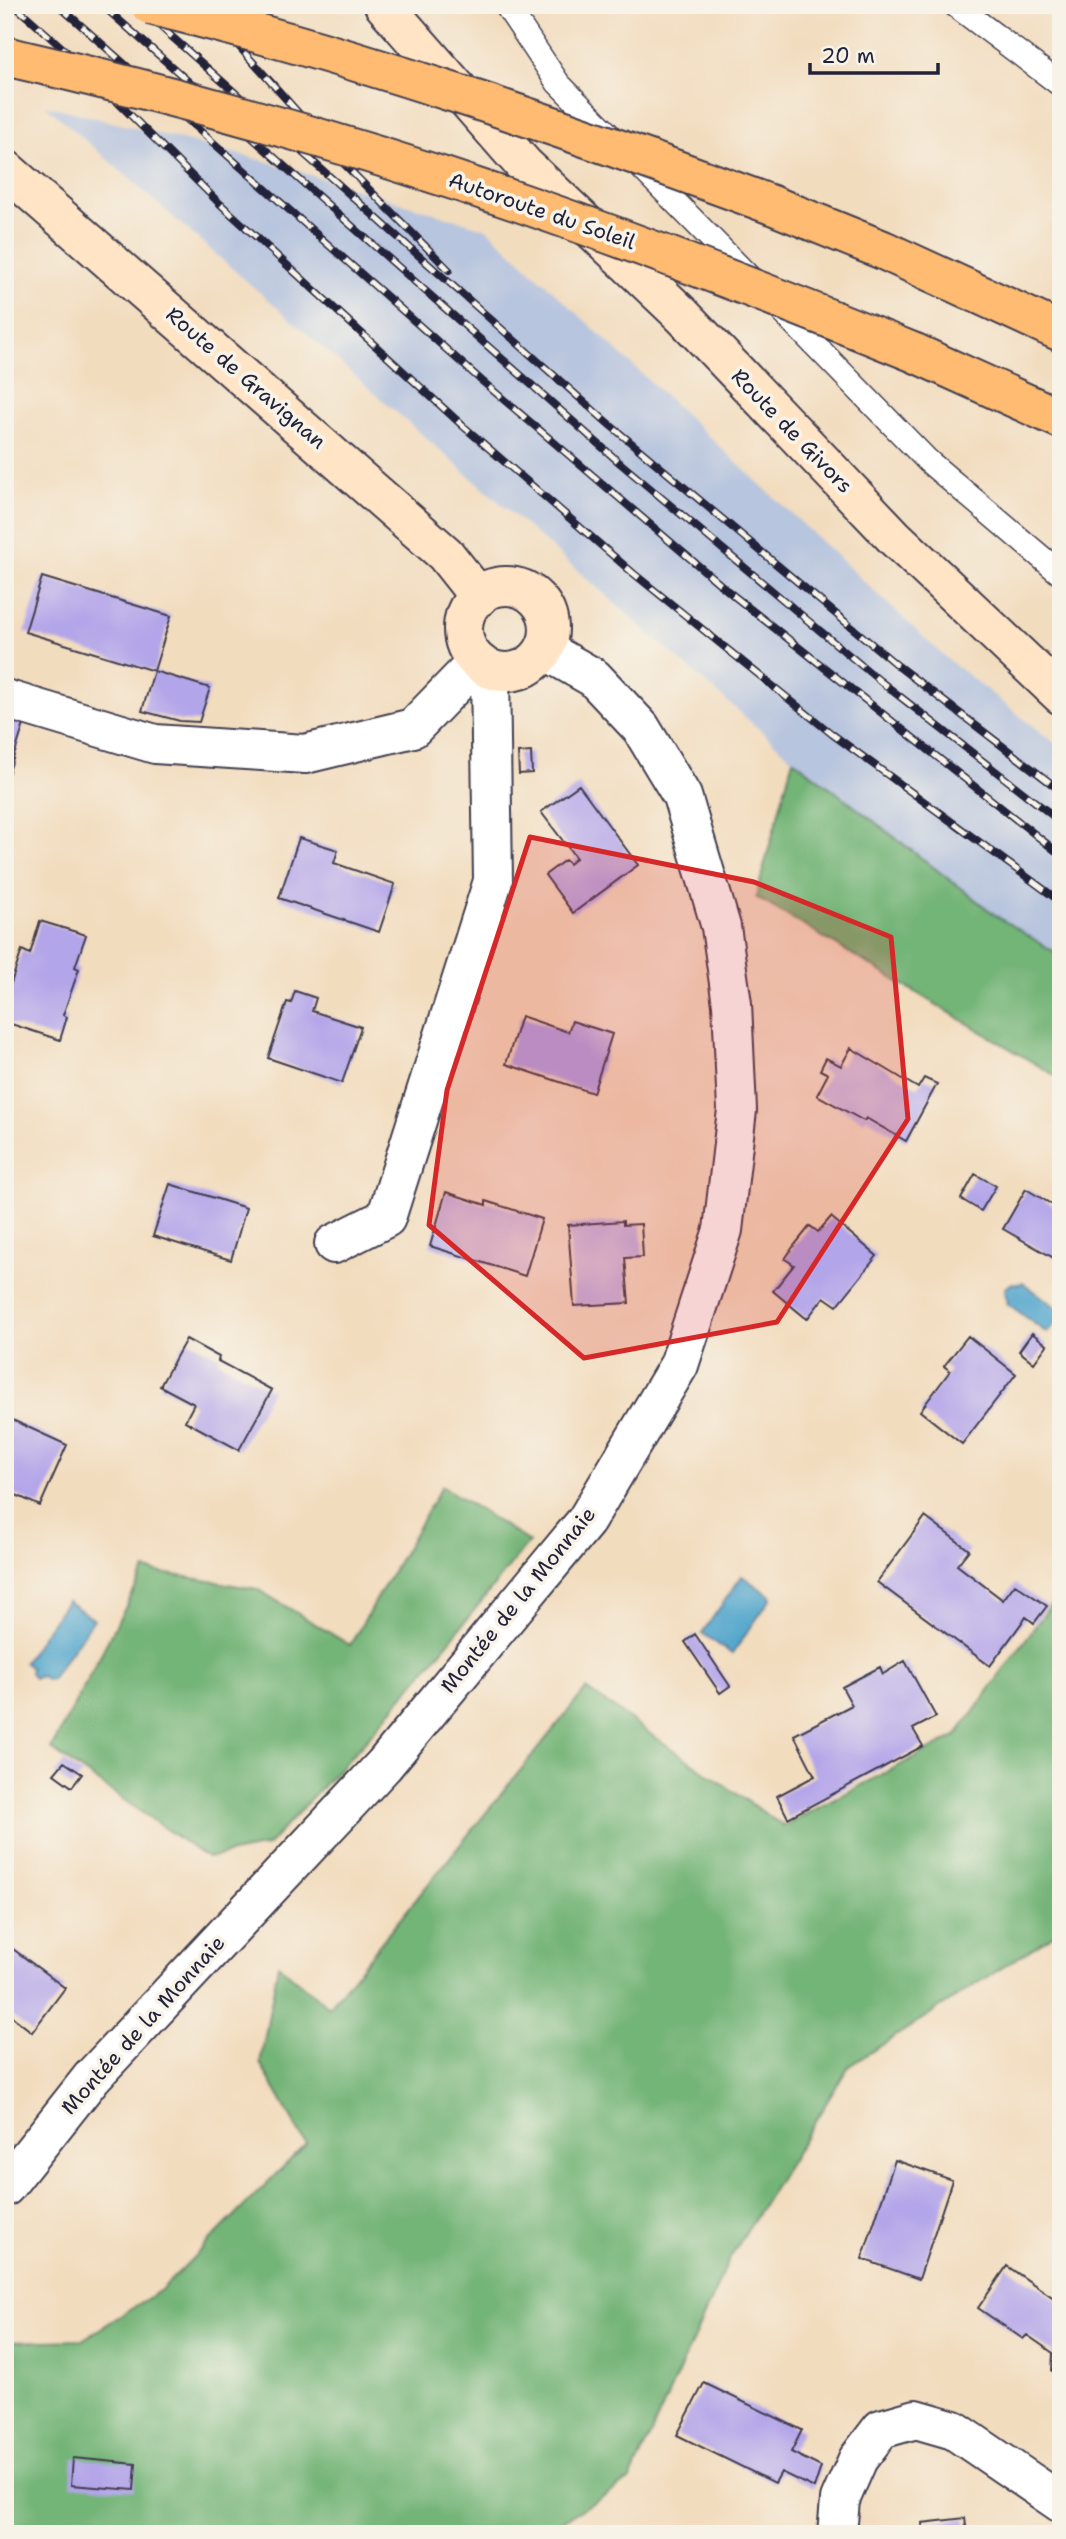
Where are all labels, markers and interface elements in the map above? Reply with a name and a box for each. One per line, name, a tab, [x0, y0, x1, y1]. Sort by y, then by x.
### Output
scale bar	[810, 32, 938, 76]
text: 20 m	[821, 42, 875, 70]
street label: Autoroute du Soleil	[445, 166, 640, 256]
street label: Route de Gravignan	[160, 301, 332, 455]
street label: Route de Givors	[725, 363, 859, 499]
street label: Montée de la Monnaie	[434, 1501, 602, 1699]
street label: Montée de la Monnaie	[55, 1929, 231, 2121]

